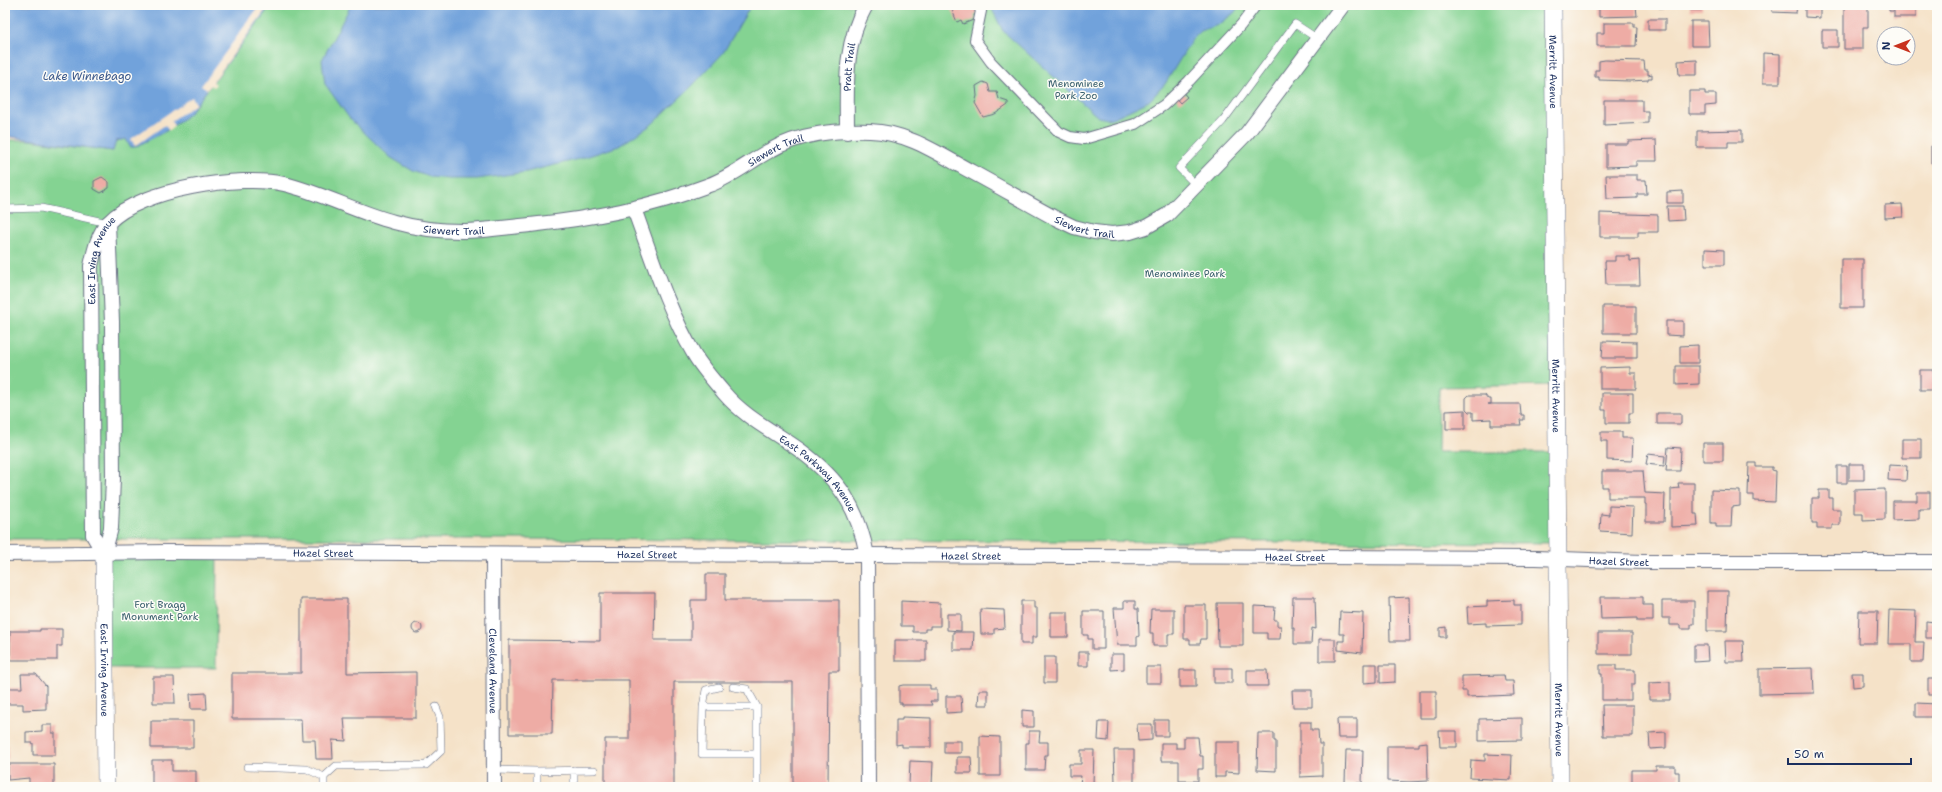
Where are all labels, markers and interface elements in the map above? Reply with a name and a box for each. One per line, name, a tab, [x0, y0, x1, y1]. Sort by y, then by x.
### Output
north arrow	[1876, 26, 1916, 66]
street label: Merritt Avenue	[1546, 35, 1560, 109]
street label: Pratt Trail	[841, 41, 858, 92]
text: N	[1879, 41, 1894, 50]
water label: Lake Winnebago	[43, 69, 132, 84]
park label: Menominee Park Zoo	[1048, 77, 1104, 102]
street label: Siewert Trail	[745, 131, 805, 170]
street label: East Irving Avenue	[85, 213, 119, 305]
street label: Siewert Trail	[1052, 213, 1115, 241]
street label: Siewert Trail	[422, 222, 485, 238]
park label: Menominee Park	[1145, 267, 1226, 280]
street label: Merritt Avenue	[1549, 359, 1563, 433]
street label: East Parkway Avenue	[777, 432, 859, 514]
street label: Hazel Street	[293, 547, 353, 560]
street label: Hazel Street	[617, 548, 677, 561]
street label: Hazel Street	[941, 549, 1001, 563]
street label: Hazel Street	[1265, 551, 1325, 564]
street label: Hazel Street	[1588, 554, 1649, 569]
park label: Fort Bragg Monument Park	[122, 598, 199, 623]
street label: East Irving Avenue	[98, 623, 111, 717]
street label: Cleveland Avenue	[486, 628, 500, 714]
street label: Merritt Avenue	[1552, 683, 1566, 757]
scale bar	[1788, 740, 1911, 766]
text: 50 m	[1794, 746, 1824, 762]

